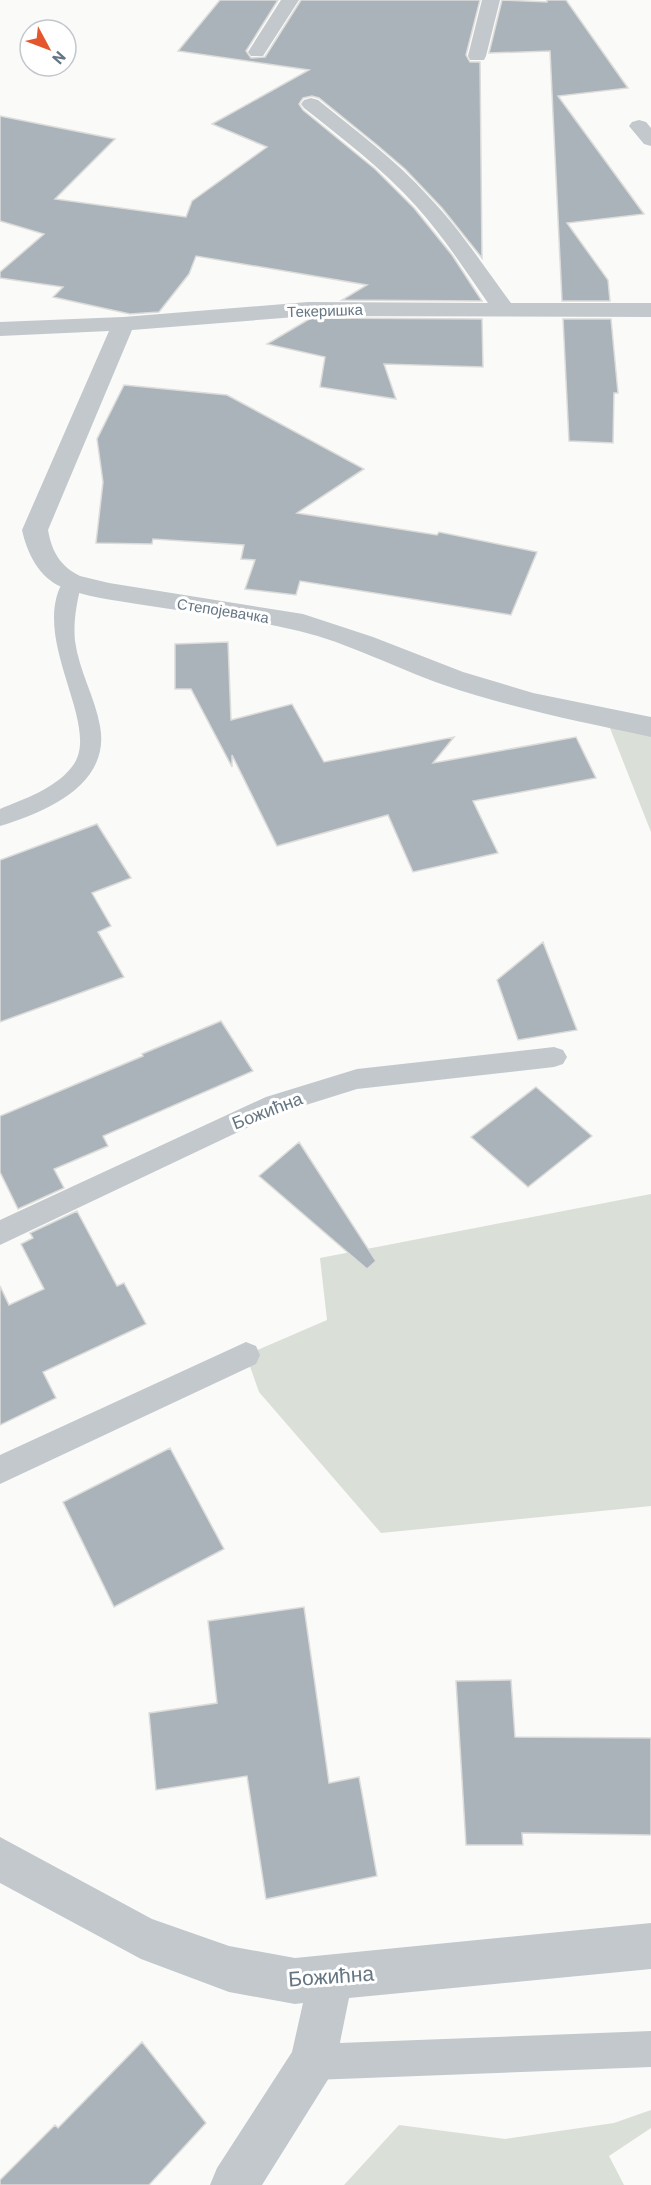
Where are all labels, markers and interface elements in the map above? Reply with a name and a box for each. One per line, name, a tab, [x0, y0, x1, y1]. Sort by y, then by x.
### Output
north arrow	[18, 18, 78, 78]
text: N	[49, 48, 70, 68]
street label: Текеришка	[287, 300, 364, 320]
street label: Степојевачка	[176, 594, 271, 626]
street label: Божићна	[229, 1086, 306, 1133]
street label: Божићна	[287, 1960, 375, 1990]

